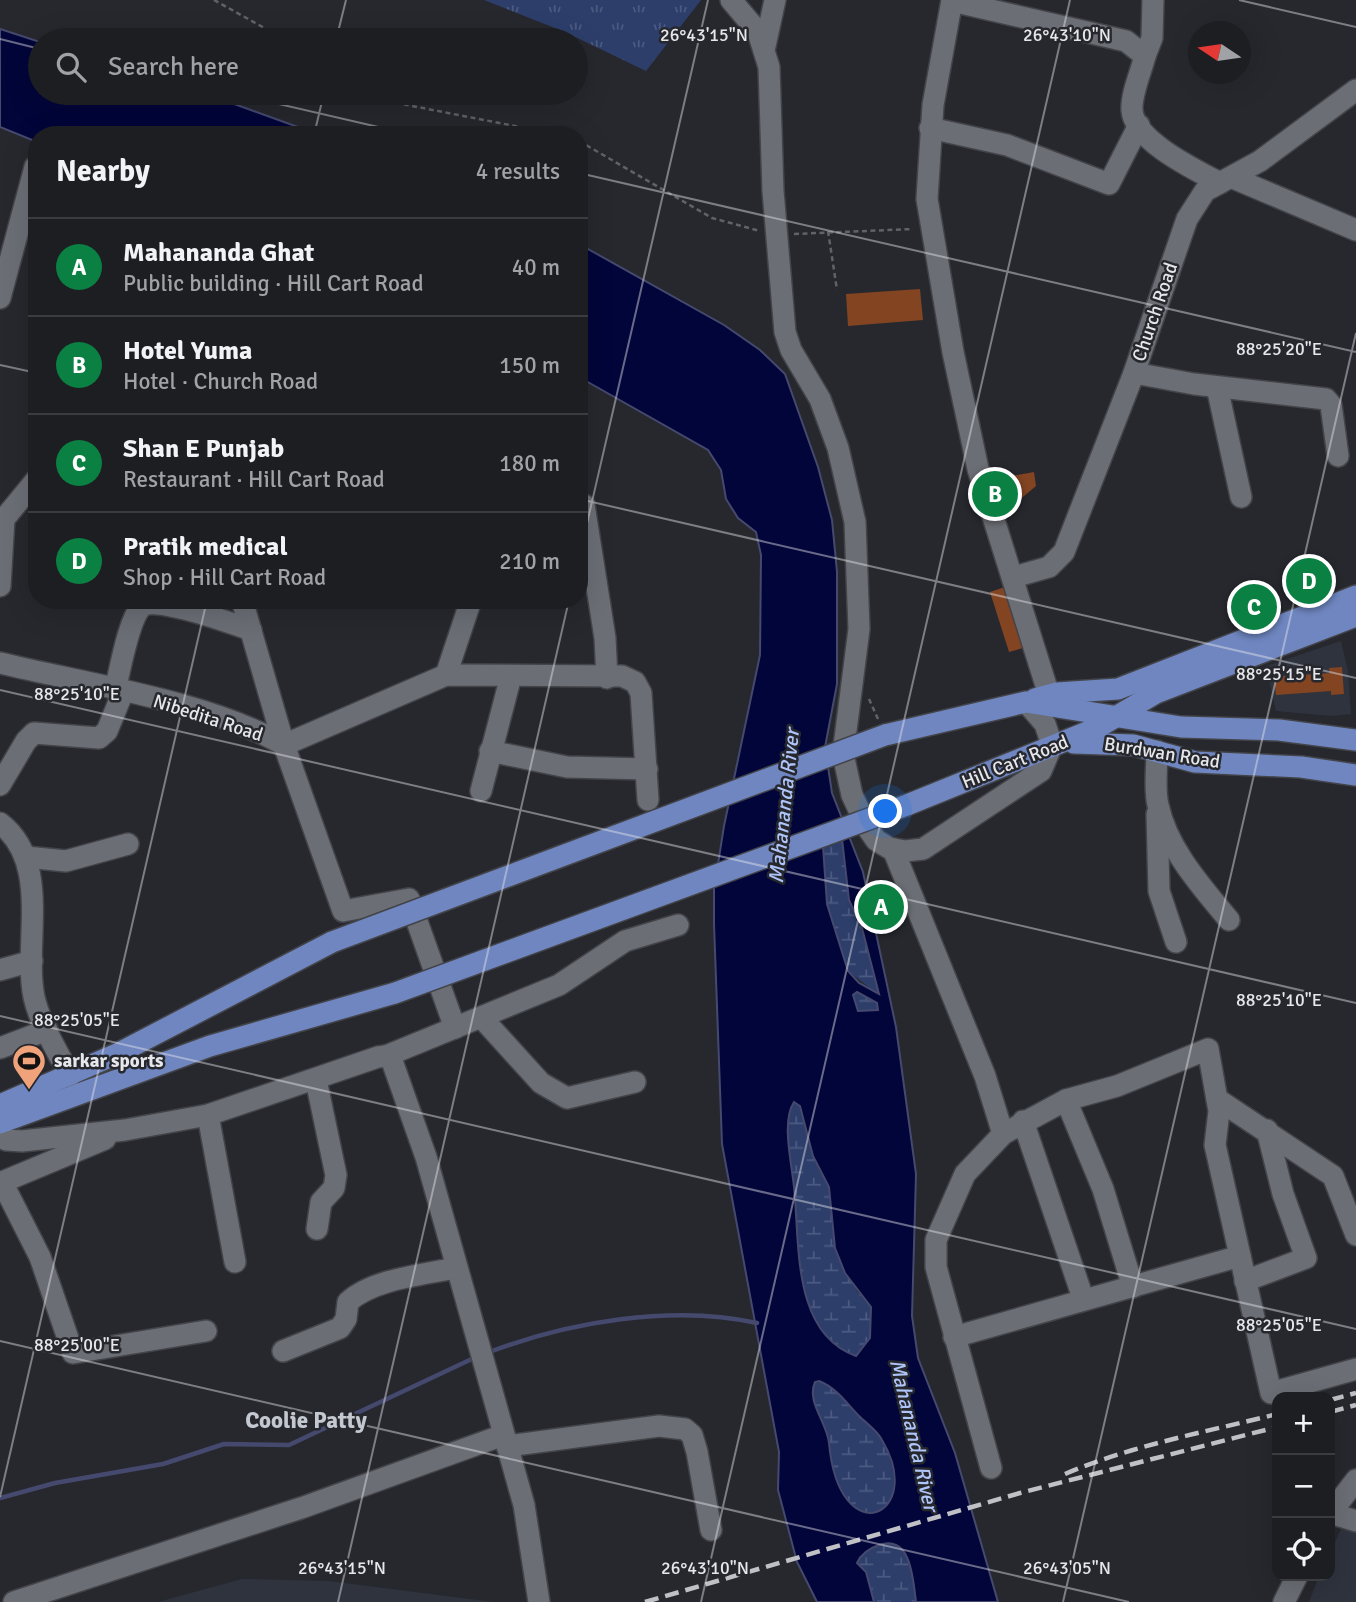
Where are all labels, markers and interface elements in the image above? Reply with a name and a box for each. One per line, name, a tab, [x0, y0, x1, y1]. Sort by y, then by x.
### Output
north arrow	[1188, 21, 1251, 84]
text: 26°43'15"N	[660, 24, 748, 46]
text: 26°43'10"N	[1023, 24, 1111, 46]
search box	[28, 28, 588, 105]
icon: search	[52, 48, 90, 86]
text: Search here	[108, 51, 239, 83]
text: Nearby	[56, 153, 150, 190]
text: 4 results	[476, 157, 560, 186]
text: Mahananda Ghat	[123, 237, 314, 269]
text: A	[72, 253, 86, 282]
text: 40 m	[512, 253, 560, 282]
street label: Church Road	[1127, 259, 1183, 365]
text: Public building · Hill Cart Road	[123, 269, 424, 298]
text: Hotel Yuma	[123, 335, 252, 367]
text: 88°25'20"E	[1236, 338, 1322, 360]
text: B	[72, 351, 86, 380]
text: 150 m	[499, 351, 560, 380]
text: Hotel · Church Road	[123, 367, 318, 396]
text: Shan E Punjab	[123, 433, 284, 465]
text: C	[72, 449, 86, 478]
text: 180 m	[499, 449, 560, 478]
text: Restaurant · Hill Cart Road	[123, 465, 385, 494]
pin: B	[972, 468, 1018, 520]
text: Pratik medical	[123, 531, 288, 563]
text: D	[71, 547, 87, 576]
text: 210 m	[499, 547, 560, 576]
pin: D	[1286, 555, 1332, 607]
text: Shop · Hill Cart Road	[123, 563, 326, 592]
pin: C	[1231, 581, 1277, 633]
text: 88°25'15"E	[1236, 663, 1322, 685]
text: 88°25'10"E	[34, 683, 120, 705]
street label: Nibedita Road	[150, 689, 266, 747]
water label: Mahananda River	[763, 724, 805, 885]
street label: Hill Cart Road	[958, 730, 1072, 794]
street label: Burdwan Road	[1102, 732, 1222, 774]
your location	[868, 794, 902, 828]
pin: A	[858, 881, 904, 933]
text: 88°25'10"E	[1236, 989, 1322, 1011]
text: 88°25'05"E	[34, 1009, 120, 1031]
sports icon: sarkar sports	[10, 1042, 48, 1091]
place label: sarkar sports	[54, 1049, 163, 1073]
text: 88°25'05"E	[1236, 1314, 1322, 1336]
text: 88°25'00"E	[34, 1334, 120, 1356]
water label: Mahananda River	[884, 1356, 945, 1517]
map controls	[1272, 1392, 1335, 1581]
button: +	[1272, 1392, 1335, 1455]
district label: Coolie Patty	[245, 1406, 367, 1435]
button: −	[1272, 1455, 1335, 1518]
button: locate	[1272, 1518, 1335, 1581]
text: 26°43'15"N	[298, 1557, 386, 1579]
text: 26°43'10"N	[661, 1557, 749, 1579]
text: 26°43'05"N	[1023, 1557, 1111, 1579]

